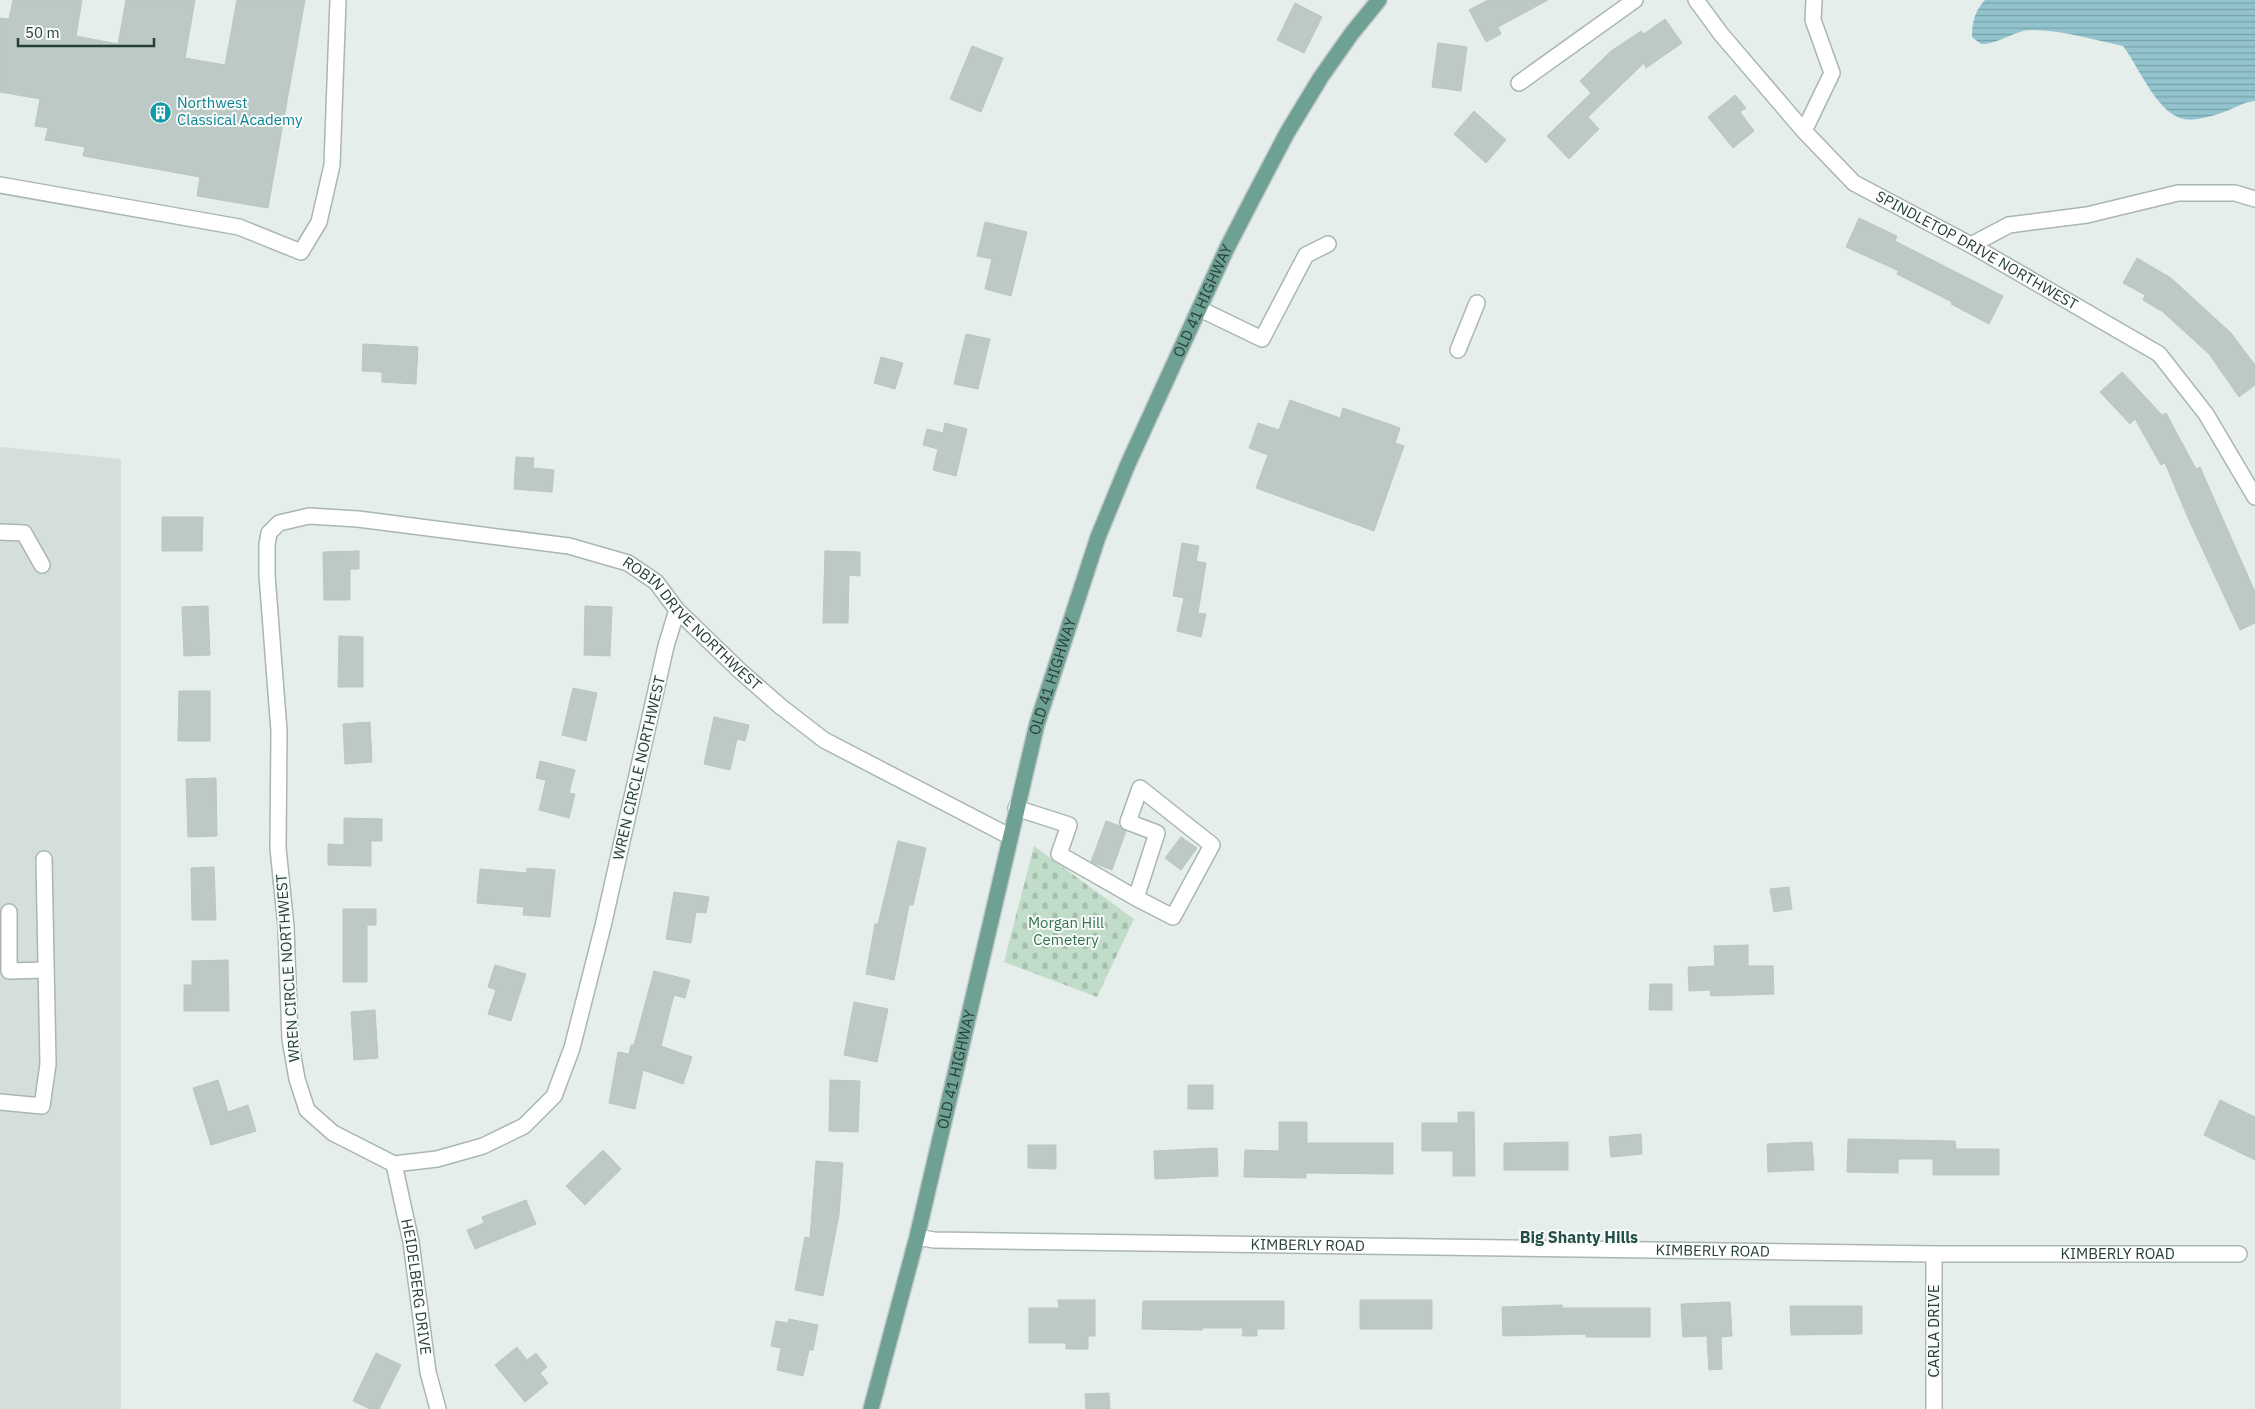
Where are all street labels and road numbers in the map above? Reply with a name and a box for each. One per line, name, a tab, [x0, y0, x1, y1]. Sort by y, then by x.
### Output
street label: SPINDLETOP DRIVE NORTHWEST	[1873, 186, 2082, 314]
street label: OLD 41 HIGHWAY	[1168, 241, 1236, 360]
street label: ROBIN DRIVE NORTHWEST	[619, 552, 766, 694]
street label: OLD 41 HIGHWAY	[1025, 615, 1080, 737]
street label: WREN CIRCLE NORTHWEST	[608, 673, 669, 862]
street label: WREN CIRCLE NORTHWEST	[271, 873, 304, 1063]
street label: OLD 41 HIGHWAY	[933, 1008, 979, 1131]
street label: HEIDELBERG DRIVE	[397, 1217, 436, 1356]
street label: KIMBERLY ROAD	[1250, 1234, 1365, 1255]
street label: KIMBERLY ROAD	[1655, 1240, 1770, 1261]
street label: KIMBERLY ROAD	[2060, 1244, 2175, 1263]
street label: CARLA DRIVE	[1924, 1284, 1943, 1378]

